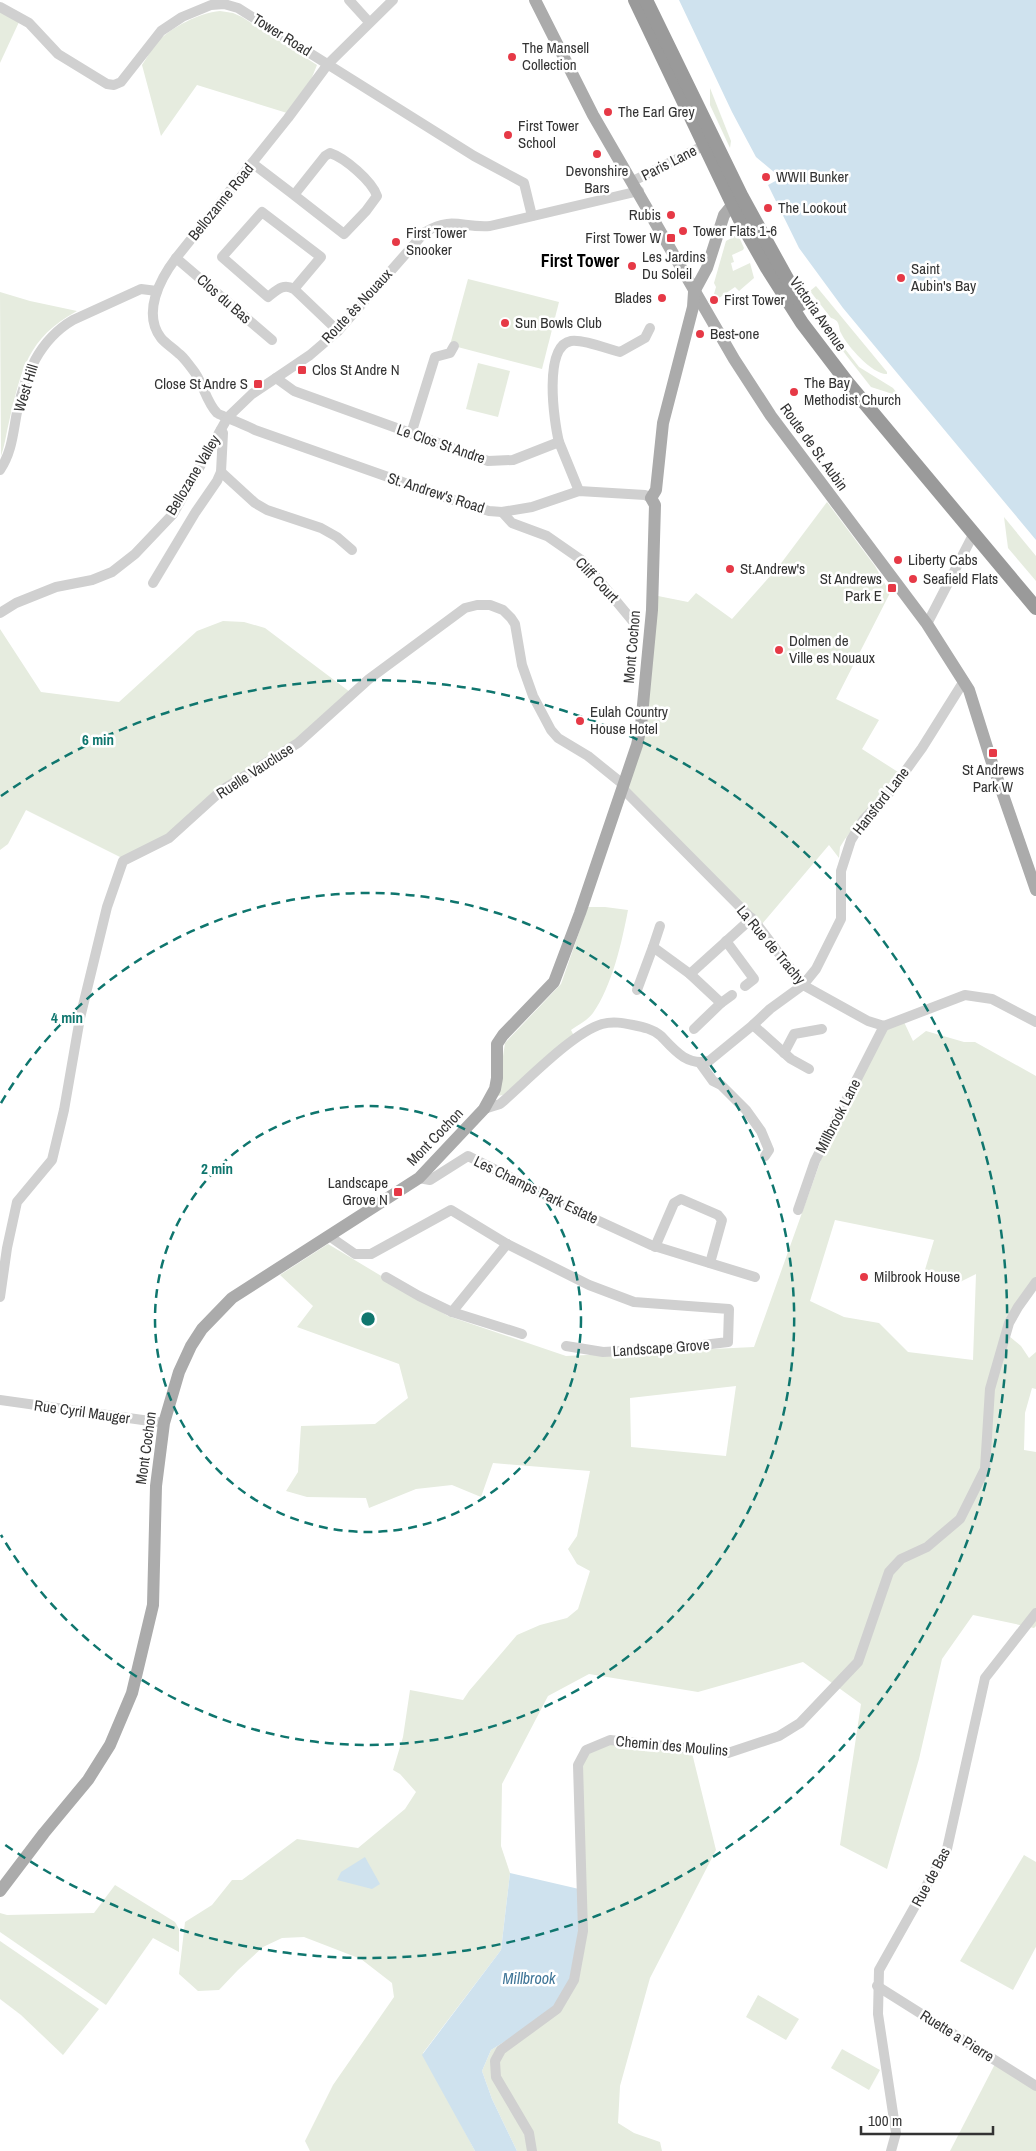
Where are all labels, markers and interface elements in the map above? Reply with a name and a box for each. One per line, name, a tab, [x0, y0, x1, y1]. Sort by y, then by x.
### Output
street label: Tower Road	[249, 8, 316, 61]
place label: The Mansell Collection	[522, 37, 589, 75]
marker: The Mansell Collection	[506, 51, 518, 63]
place label: The Earl Grey	[618, 101, 695, 122]
marker: The Earl Grey	[602, 106, 614, 118]
place label: First Tower School	[518, 115, 579, 153]
marker: First Tower School	[502, 129, 514, 141]
street label: Paris Lane	[637, 140, 700, 185]
marker: Devonshire Bars	[591, 148, 603, 160]
street label: Bellozanne Road	[183, 159, 258, 245]
place label: Devonshire Bars	[566, 160, 629, 198]
place label: WWII Bunker	[776, 166, 848, 187]
marker: WWII Bunker	[760, 171, 772, 183]
place label: The Lookout	[778, 197, 847, 218]
marker: The Lookout	[762, 202, 774, 214]
place label: Rubis	[629, 204, 661, 225]
marker: Rubis	[665, 209, 677, 221]
place label: Tower Flats 1-6	[693, 220, 777, 241]
place label: First Tower Snooker	[406, 222, 467, 260]
marker: Tower Flats 1-6	[677, 225, 689, 237]
place label: First Tower W	[585, 227, 661, 248]
marker: First Tower W	[665, 232, 677, 244]
marker: First Tower Snooker	[390, 236, 402, 248]
place label: Les Jardins Du Soleil	[642, 246, 706, 284]
district label: First Tower	[541, 248, 619, 273]
place label: Saint Aubin's Bay	[910, 258, 977, 296]
marker: Les Jardins Du Soleil	[626, 260, 638, 272]
street label: Route ès Nouaux	[317, 263, 397, 348]
street label: Clos du Bas	[192, 269, 256, 328]
street label: Victoria Avenue	[785, 272, 852, 355]
marker: Saint Aubin's Bay	[895, 272, 907, 284]
place label: Blades	[614, 287, 652, 308]
place label: First Tower	[724, 289, 785, 310]
marker: Blades	[656, 292, 668, 304]
marker: First Tower	[708, 294, 720, 306]
place label: Sun Bowls Club	[515, 312, 602, 333]
marker: Sun Bowls Club	[499, 317, 511, 329]
place label: Best-one	[710, 323, 759, 344]
marker: Best-one	[694, 328, 706, 340]
place label: Clos St Andre N	[312, 359, 400, 380]
street label: West Hill	[8, 361, 43, 414]
marker: Clos St Andre N	[296, 364, 308, 376]
place label: The Bay Methodist Church	[804, 372, 901, 410]
place label: Close St Andre S	[154, 373, 248, 394]
marker: Close St Andre S	[252, 378, 264, 390]
marker: The Bay Methodist Church	[788, 386, 800, 398]
street label: Route de St. Aubin	[776, 399, 853, 495]
street label: Le Clos St Andre	[394, 419, 488, 469]
street label: Bellozane Valley	[160, 430, 225, 519]
street label: St. Andrew's Road	[385, 467, 487, 518]
place label: Liberty Cabs	[908, 549, 978, 570]
street label: Cliff Court	[571, 552, 624, 607]
marker: Liberty Cabs	[892, 554, 904, 566]
place label: St.Andrew's	[740, 558, 805, 579]
marker: St.Andrew's	[724, 563, 736, 575]
place label: St Andrews Park E	[820, 568, 882, 606]
place label: Seafield Flats	[923, 568, 998, 589]
marker: Seafield Flats	[907, 573, 919, 585]
marker: St Andrews Park E	[886, 582, 898, 594]
street label: Mont Cochon	[618, 610, 645, 684]
place label: Dolmen de Ville es Nouaux	[789, 630, 876, 668]
marker: Dolmen de Ville es Nouaux	[773, 644, 785, 656]
place label: Eulah Country House Hotel	[590, 701, 669, 739]
marker: Eulah Country House Hotel	[574, 715, 586, 727]
text: 6 min	[82, 729, 114, 750]
street label: Ruelle Vaucluse	[212, 738, 297, 803]
marker: St Andrews Park W	[987, 747, 999, 759]
place label: St Andrews Park W	[962, 759, 1024, 797]
street label: Hansford Lane	[847, 762, 914, 839]
street label: La Rue de Trachy	[732, 901, 811, 989]
text: 4 min	[51, 1007, 83, 1028]
street label: Millbrook Lane	[810, 1075, 865, 1156]
street label: Mont Cochon	[402, 1103, 468, 1170]
street label: Les Champs Park Estate	[470, 1150, 602, 1229]
text: 2 min	[201, 1158, 233, 1179]
place label: Landscape Grove N	[328, 1172, 388, 1210]
marker: Landscape Grove N	[392, 1186, 404, 1198]
place label: Milbrook House	[874, 1266, 960, 1287]
marker: Milbrook House	[858, 1271, 870, 1283]
centre of rings	[359, 1310, 377, 1328]
street label: Landscape Grove	[612, 1334, 710, 1361]
street label: Rue Cyril Mauger	[33, 1394, 131, 1429]
street label: Mont Cochon	[130, 1410, 161, 1486]
street label: Chemin des Moulins	[615, 1730, 729, 1761]
street label: Rue de Bas	[906, 1843, 955, 1910]
water label: Millbrook	[502, 1967, 556, 1989]
street label: Ruette a Pierre	[916, 2005, 998, 2067]
scale bar	[861, 2104, 994, 2136]
text: 100 m	[868, 2110, 902, 2131]

